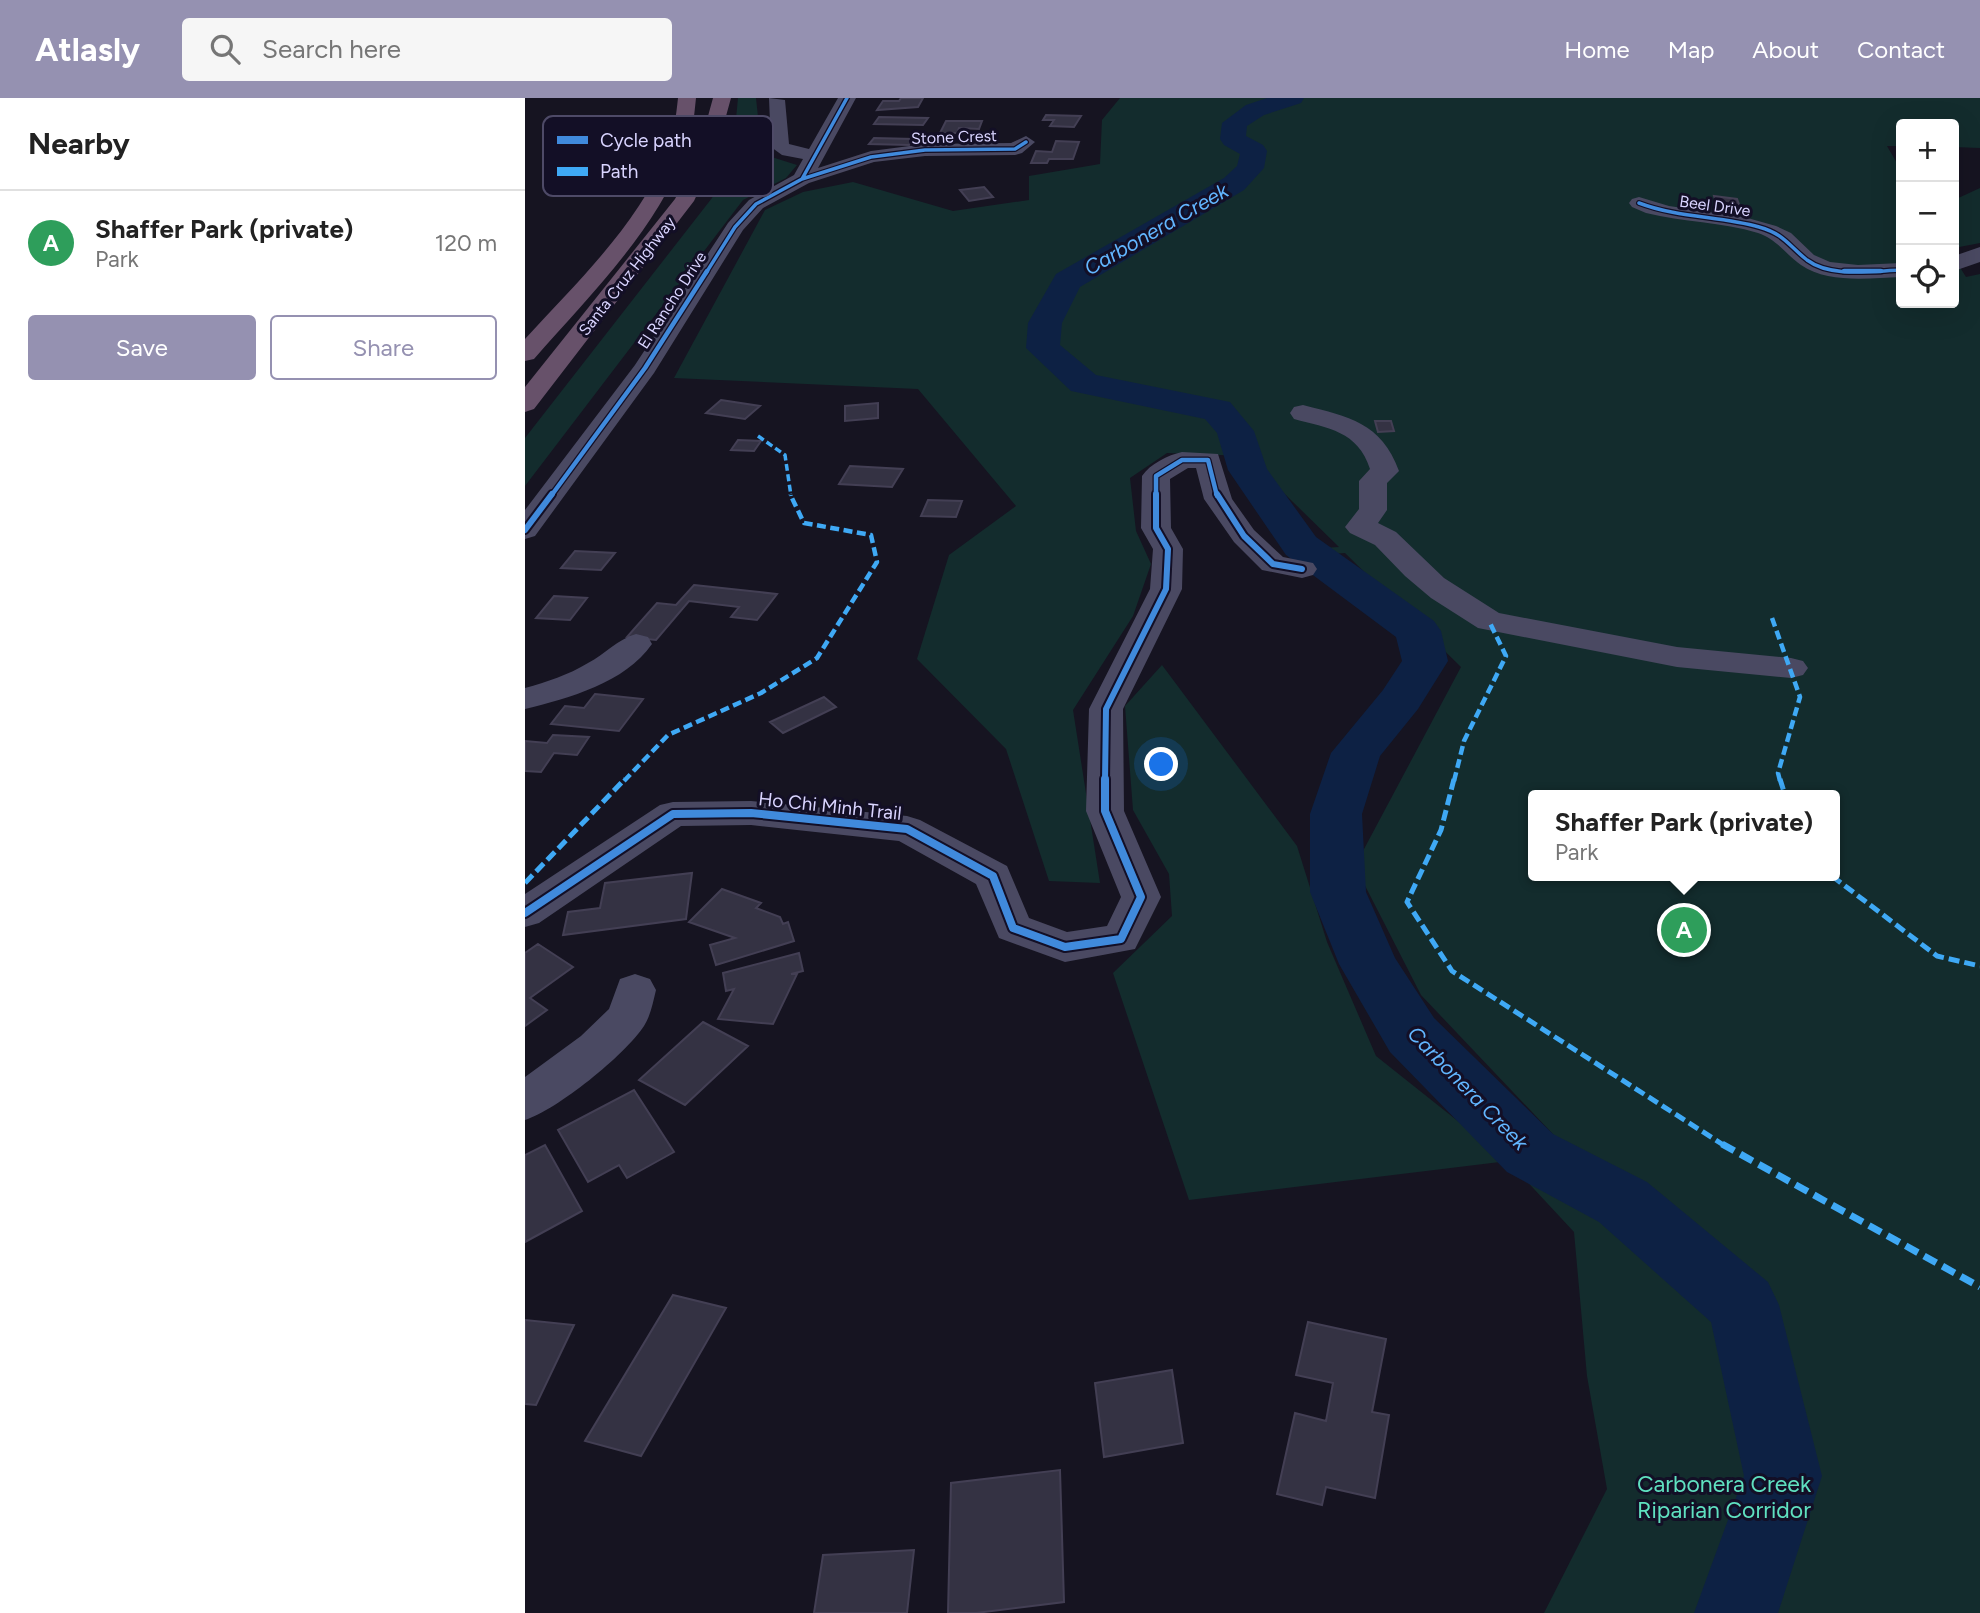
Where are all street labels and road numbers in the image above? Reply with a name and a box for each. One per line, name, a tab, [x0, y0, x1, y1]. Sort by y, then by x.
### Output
street label: Stone Crest	[911, 126, 997, 148]
street label: Beel Drive	[1678, 192, 1752, 220]
street label: Santa Cruz Highway	[575, 212, 680, 339]
street label: El Rancho Drive	[634, 248, 711, 352]
street label: Ho Chi Minh Trail	[757, 787, 903, 825]

